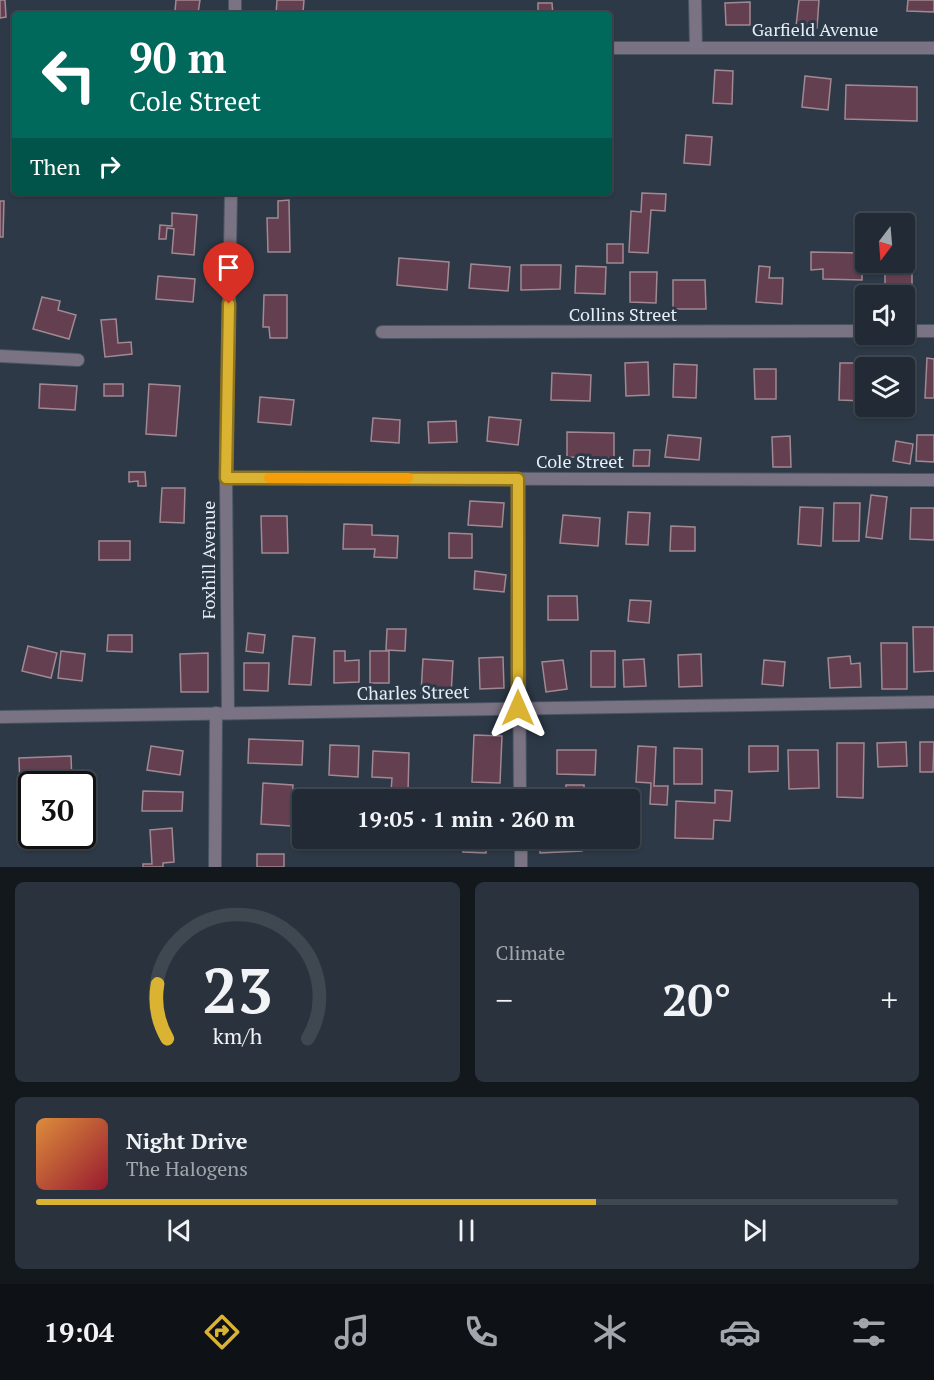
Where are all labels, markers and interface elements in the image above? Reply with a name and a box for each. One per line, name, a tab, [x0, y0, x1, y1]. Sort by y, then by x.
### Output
street label: Garfield Avenue	[752, 17, 878, 41]
text: 90 m	[129, 29, 227, 85]
icon: left	[30, 36, 108, 114]
text: Cole Street	[129, 83, 261, 119]
icon: right	[93, 150, 126, 183]
text: Then	[30, 152, 81, 181]
north arrow	[855, 213, 915, 273]
map controls	[855, 213, 915, 417]
pin	[203, 242, 254, 304]
icon: arrive	[212, 251, 245, 284]
button: sound	[855, 285, 915, 345]
street label: Collins Street	[569, 302, 677, 326]
button: layers	[855, 357, 915, 417]
street label: Cole Street	[536, 449, 624, 473]
street label: Foxhill Avenue	[196, 501, 220, 619]
position arrow	[486, 676, 550, 740]
street label: Charles Street	[356, 679, 470, 705]
speed limit sign: 30	[18, 771, 96, 849]
text: 19:05 · 1 min · 260 m	[357, 804, 575, 833]
text: Climate	[496, 939, 565, 966]
text: 23	[202, 948, 273, 1031]
text: 20°	[662, 969, 731, 1029]
text: −	[496, 978, 513, 1021]
text: +	[880, 978, 898, 1021]
text: km/h	[212, 1022, 262, 1050]
text: Night Drive	[126, 1126, 248, 1155]
text: The Halogens	[126, 1155, 248, 1182]
icon: previous	[163, 1214, 196, 1247]
icon: pause	[450, 1214, 483, 1247]
icon: next	[738, 1214, 771, 1247]
icon: directions	[201, 1311, 243, 1353]
icon: music	[331, 1311, 373, 1353]
icon: phone	[460, 1311, 502, 1353]
icon: climate	[589, 1311, 631, 1353]
icon: car	[719, 1311, 761, 1353]
icon: filters	[848, 1311, 890, 1353]
text: 19:04	[44, 1314, 114, 1350]

